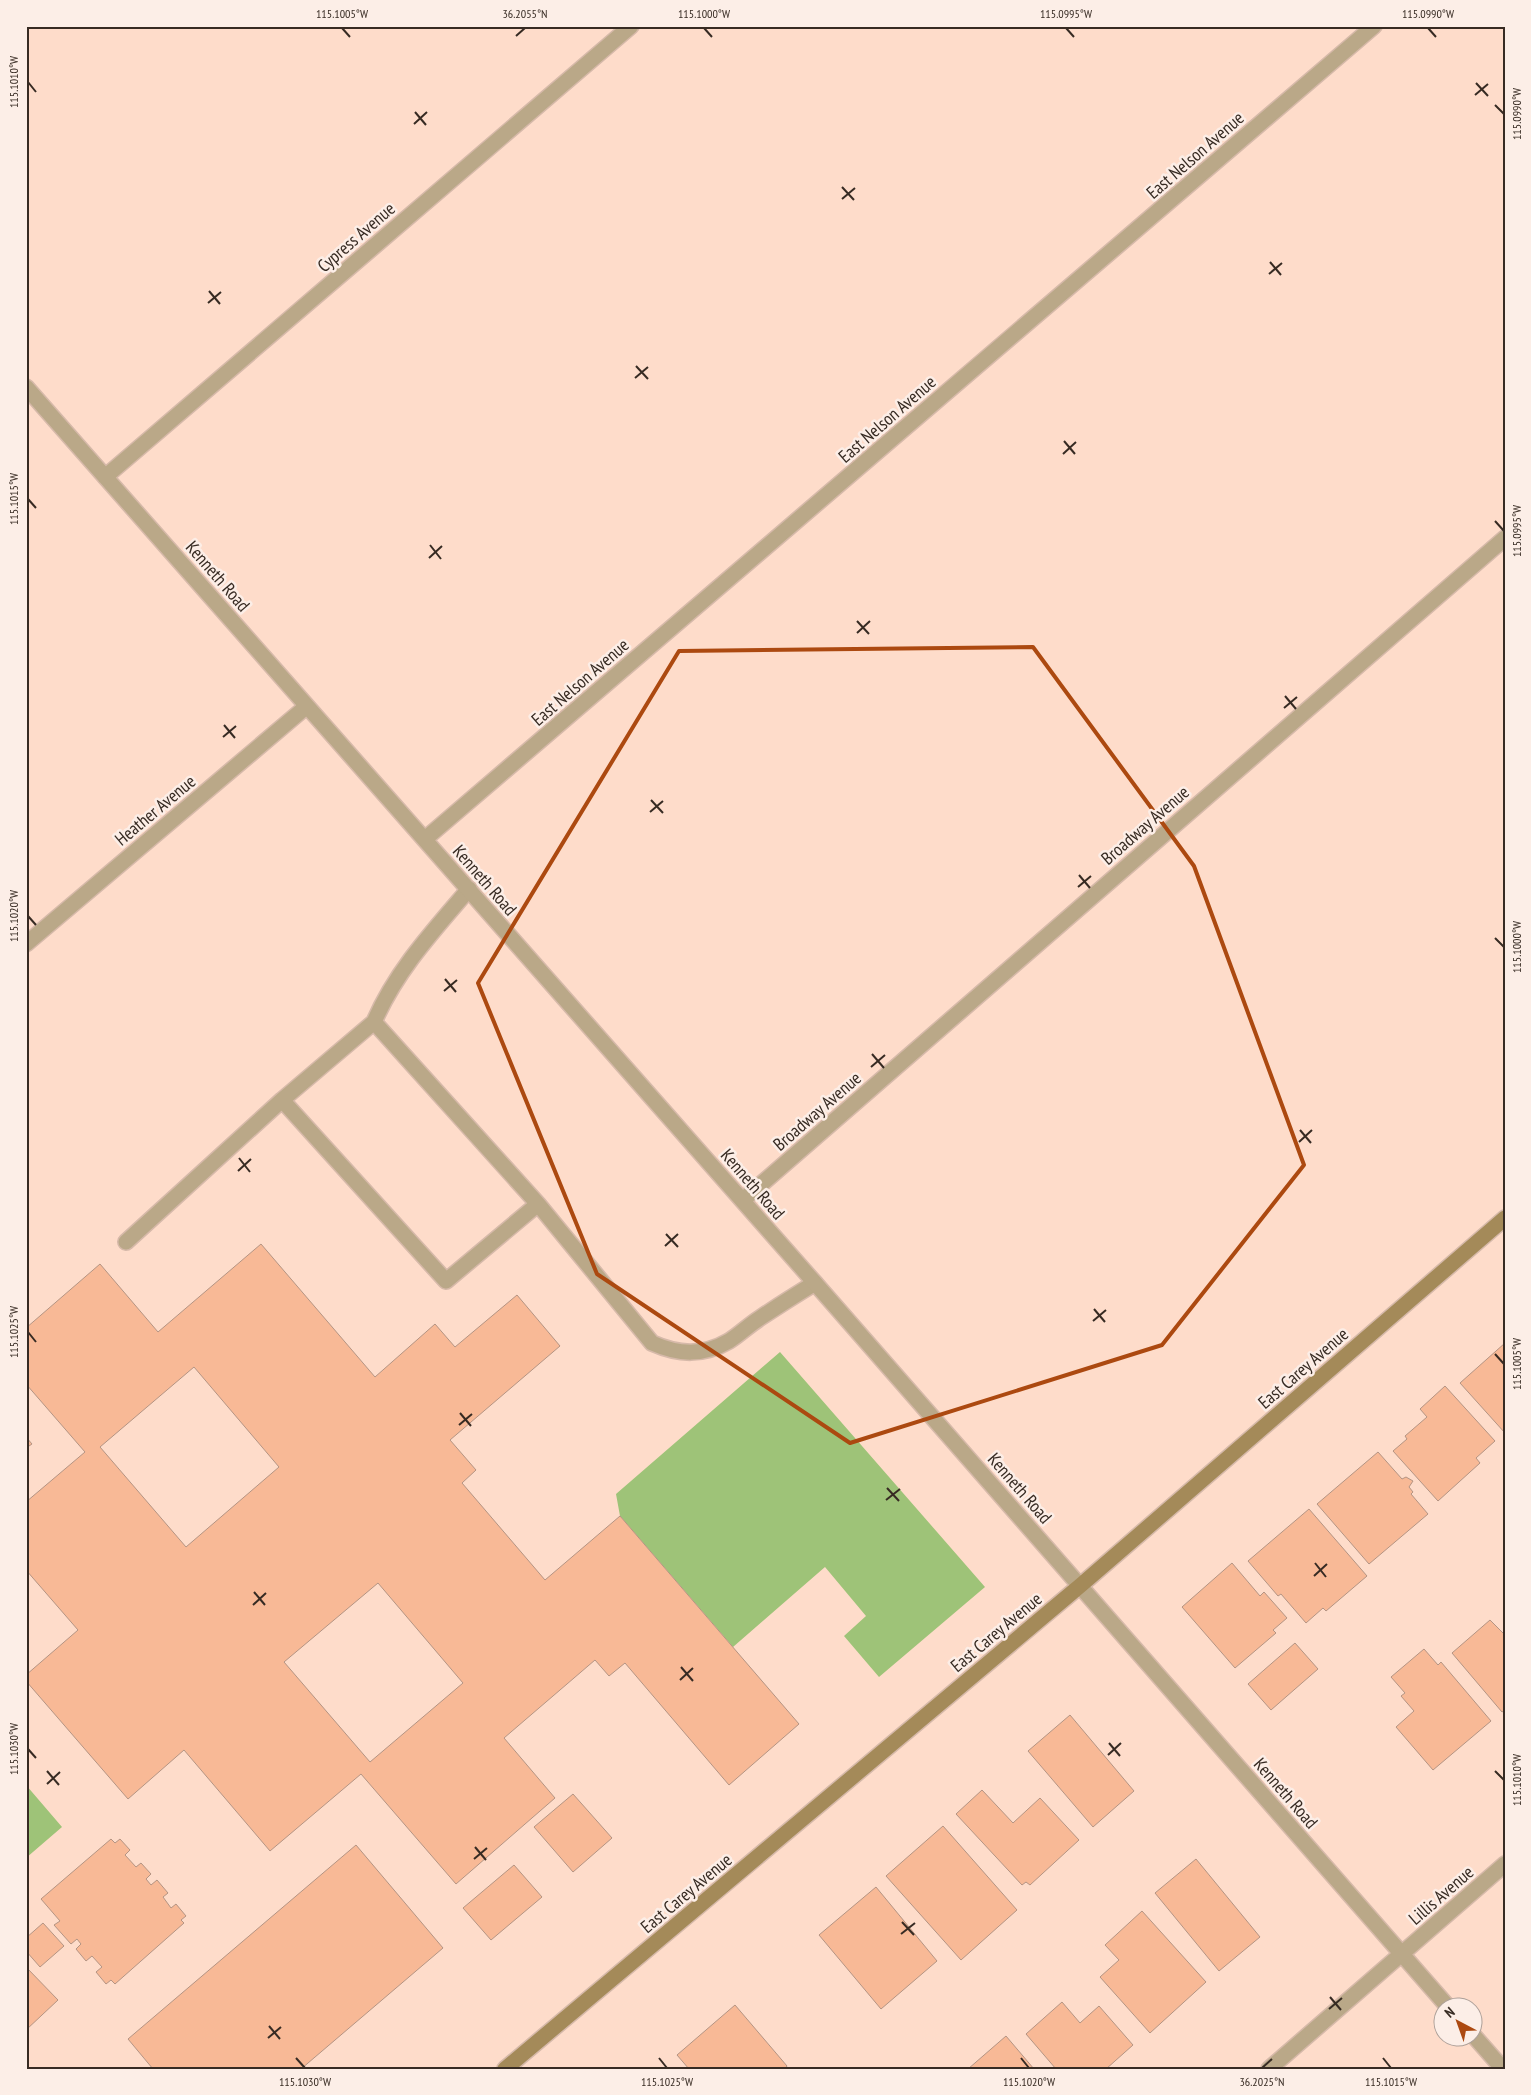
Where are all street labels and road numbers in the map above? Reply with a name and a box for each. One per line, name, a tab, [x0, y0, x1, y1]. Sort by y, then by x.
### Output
street label: East Nelson Avenue	[1142, 106, 1248, 204]
street label: Cypress Avenue	[312, 197, 400, 277]
street label: East Nelson Avenue	[834, 370, 940, 468]
street label: Kenneth Road	[181, 536, 255, 616]
street label: East Nelson Avenue	[527, 633, 633, 731]
street label: Heather Avenue	[110, 770, 200, 850]
street label: Broadway Avenue	[1096, 781, 1194, 869]
street label: Kenneth Road	[448, 840, 522, 920]
street label: Broadway Avenue	[768, 1067, 866, 1155]
street label: Kenneth Road	[716, 1144, 790, 1224]
street label: East Carey Avenue	[1253, 1323, 1353, 1413]
street label: Kenneth Road	[983, 1448, 1057, 1528]
street label: East Carey Avenue	[946, 1587, 1046, 1677]
street label: Kenneth Road	[1249, 1753, 1323, 1833]
street label: East Carey Avenue	[636, 1848, 736, 1938]
street label: Lillis Avenue	[1404, 1861, 1478, 1929]

